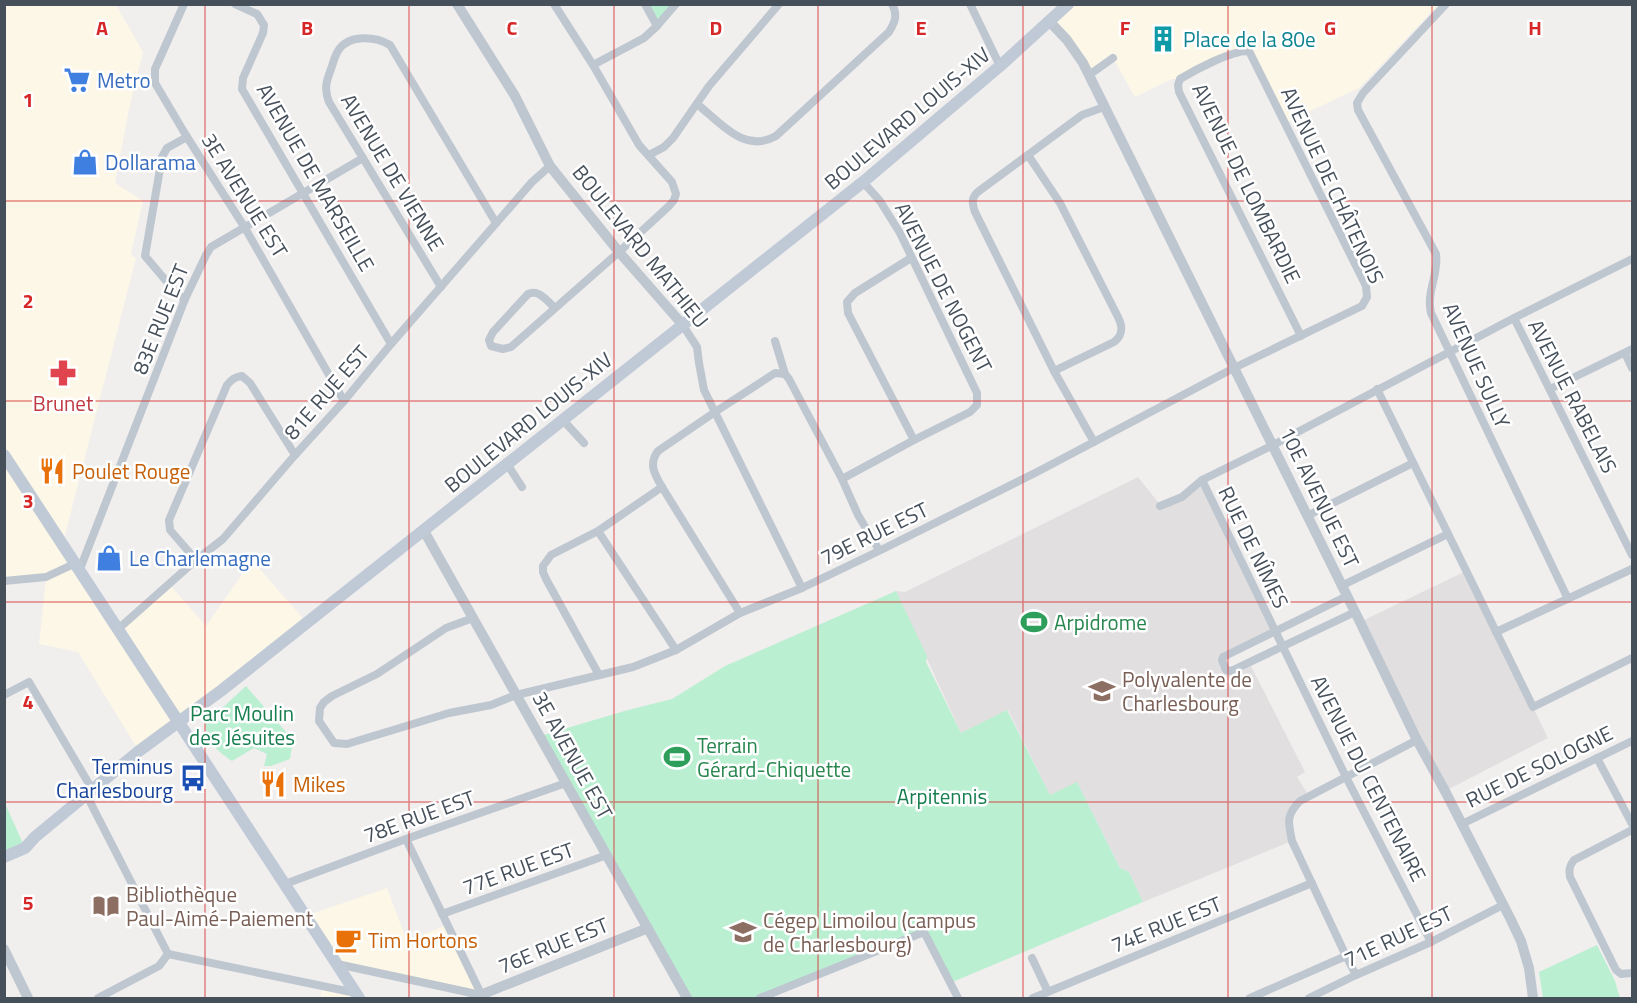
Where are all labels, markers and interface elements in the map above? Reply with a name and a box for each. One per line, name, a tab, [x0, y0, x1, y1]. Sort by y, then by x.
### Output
text: A	[96, 12, 108, 43]
text: B	[301, 12, 313, 43]
text: C	[507, 12, 518, 43]
text: D	[710, 12, 722, 43]
text: E	[915, 12, 927, 43]
text: F	[1120, 12, 1131, 43]
text: G	[1324, 12, 1336, 43]
text: H	[1528, 12, 1542, 43]
place label: Place de la 80e	[1183, 23, 1316, 55]
building icon: Place de la 80e	[1148, 24, 1178, 54]
street label: BOULEVARD LOUIS-XIV	[817, 39, 997, 197]
place label: Metro	[97, 64, 151, 96]
supermarket icon: Metro	[62, 65, 92, 95]
street label: AVENUE DE MARSEILLE	[249, 77, 383, 277]
street label: AVENUE DE LOMBARDIE	[1185, 78, 1309, 288]
street label: AVENUE DE CHÂTENOIS	[1273, 81, 1393, 289]
text: 1	[22, 84, 34, 115]
street label: AVENUE DE VIENNE	[333, 87, 453, 257]
street label: 3E AVENUE EST	[194, 126, 296, 264]
place label: Dollarama	[105, 146, 196, 178]
shop icon: Dollarama	[70, 147, 100, 177]
street label: BOULEVARD MATHIEU	[565, 157, 717, 335]
street label: AVENUE DE NOGENT	[887, 196, 1001, 378]
street label: 83E RUE EST	[123, 259, 197, 379]
text: 2	[22, 285, 34, 316]
street label: AVENUE SULLY	[1435, 297, 1519, 433]
street label: AVENUE RABELAIS	[1520, 314, 1626, 478]
street label: 81E RUE EST	[276, 338, 376, 446]
street label: BOULEVARD LOUIS-XIV	[437, 344, 619, 500]
pharmacy icon: Brunet	[48, 358, 78, 388]
place label: Brunet	[33, 387, 94, 419]
street label: 10E AVENUE EST	[1272, 421, 1368, 573]
place label: Poulet Rouge	[72, 455, 190, 487]
restaurant icon: Poulet Rouge	[37, 456, 67, 486]
street label: RUE DE NÎMES	[1211, 480, 1297, 614]
text: 3	[22, 485, 34, 516]
street label: 79E RUE EST	[815, 493, 933, 573]
place label: Le Charlemagne	[129, 542, 271, 574]
shop icon: Le Charlemagne	[94, 543, 124, 573]
place label: Arpidrome	[1054, 606, 1147, 638]
sports icon: Arpidrome	[1019, 607, 1049, 637]
place label: Polyvalente de Charlesbourg	[1122, 663, 1252, 719]
street label: AVENUE DU CENTENAIRE	[1303, 669, 1435, 887]
school or university icon: Polyvalente de Charlesbourg	[1087, 676, 1117, 706]
street label: 3E AVENUE EST	[525, 685, 621, 825]
text: 4	[22, 686, 34, 717]
park label: Parc Moulin des Jésuites	[189, 697, 295, 753]
street label: RUE DE SOLOGNE	[1460, 717, 1618, 815]
place label: Terrain Gérard-Chiquette	[697, 729, 851, 785]
sports icon: Terrain Gérard-Chiquette	[662, 742, 692, 772]
place label: Terminus Charlesbourg	[56, 750, 173, 806]
bus stop icon: Terminus Charlesbourg	[178, 763, 208, 793]
place label: Mikes	[293, 768, 345, 800]
restaurant icon: Mikes	[258, 769, 288, 799]
park label: Arpitennis	[897, 780, 987, 812]
street label: 78E RUE EST	[359, 781, 479, 851]
street label: 77E RUE EST	[458, 833, 578, 903]
place label: Bibliothèque Paul-Aimé-Paiement	[126, 878, 314, 934]
text: 5	[22, 887, 34, 918]
street label: 74E RUE EST	[1106, 887, 1226, 961]
library icon: Bibliothèque Paul-Aimé-Paiement	[91, 891, 121, 921]
street label: 71E RUE EST	[1338, 897, 1458, 975]
place label: Cégep Limoilou (campus de Charlesbourg)	[763, 904, 976, 960]
street label: 76E RUE EST	[493, 908, 613, 982]
school or university icon: Cégep Limoilou (campus de Charlesbourg)	[728, 917, 758, 947]
place label: Tim Hortons	[368, 924, 478, 956]
cafe icon: Tim Hortons	[333, 925, 363, 955]

